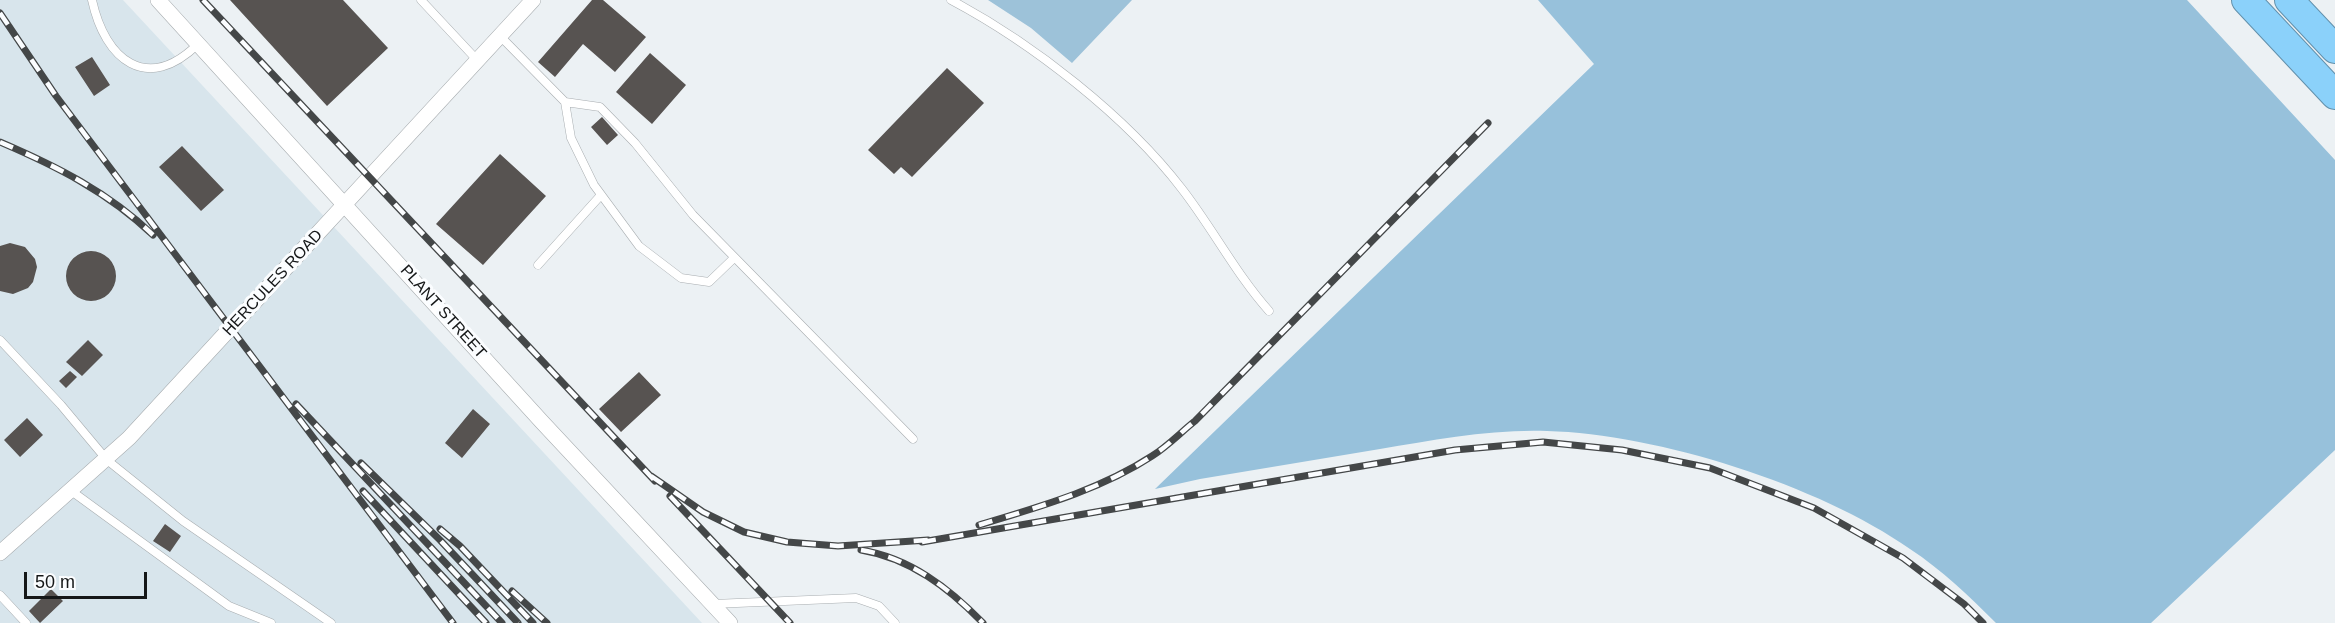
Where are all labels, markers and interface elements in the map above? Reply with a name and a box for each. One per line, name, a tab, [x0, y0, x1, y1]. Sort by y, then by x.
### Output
street label: HERCULES ROAD	[219, 226, 327, 340]
street label: PLANT STREET	[396, 261, 490, 363]
scale bar	[27, 560, 150, 598]
text: 50 m	[35, 572, 75, 592]

